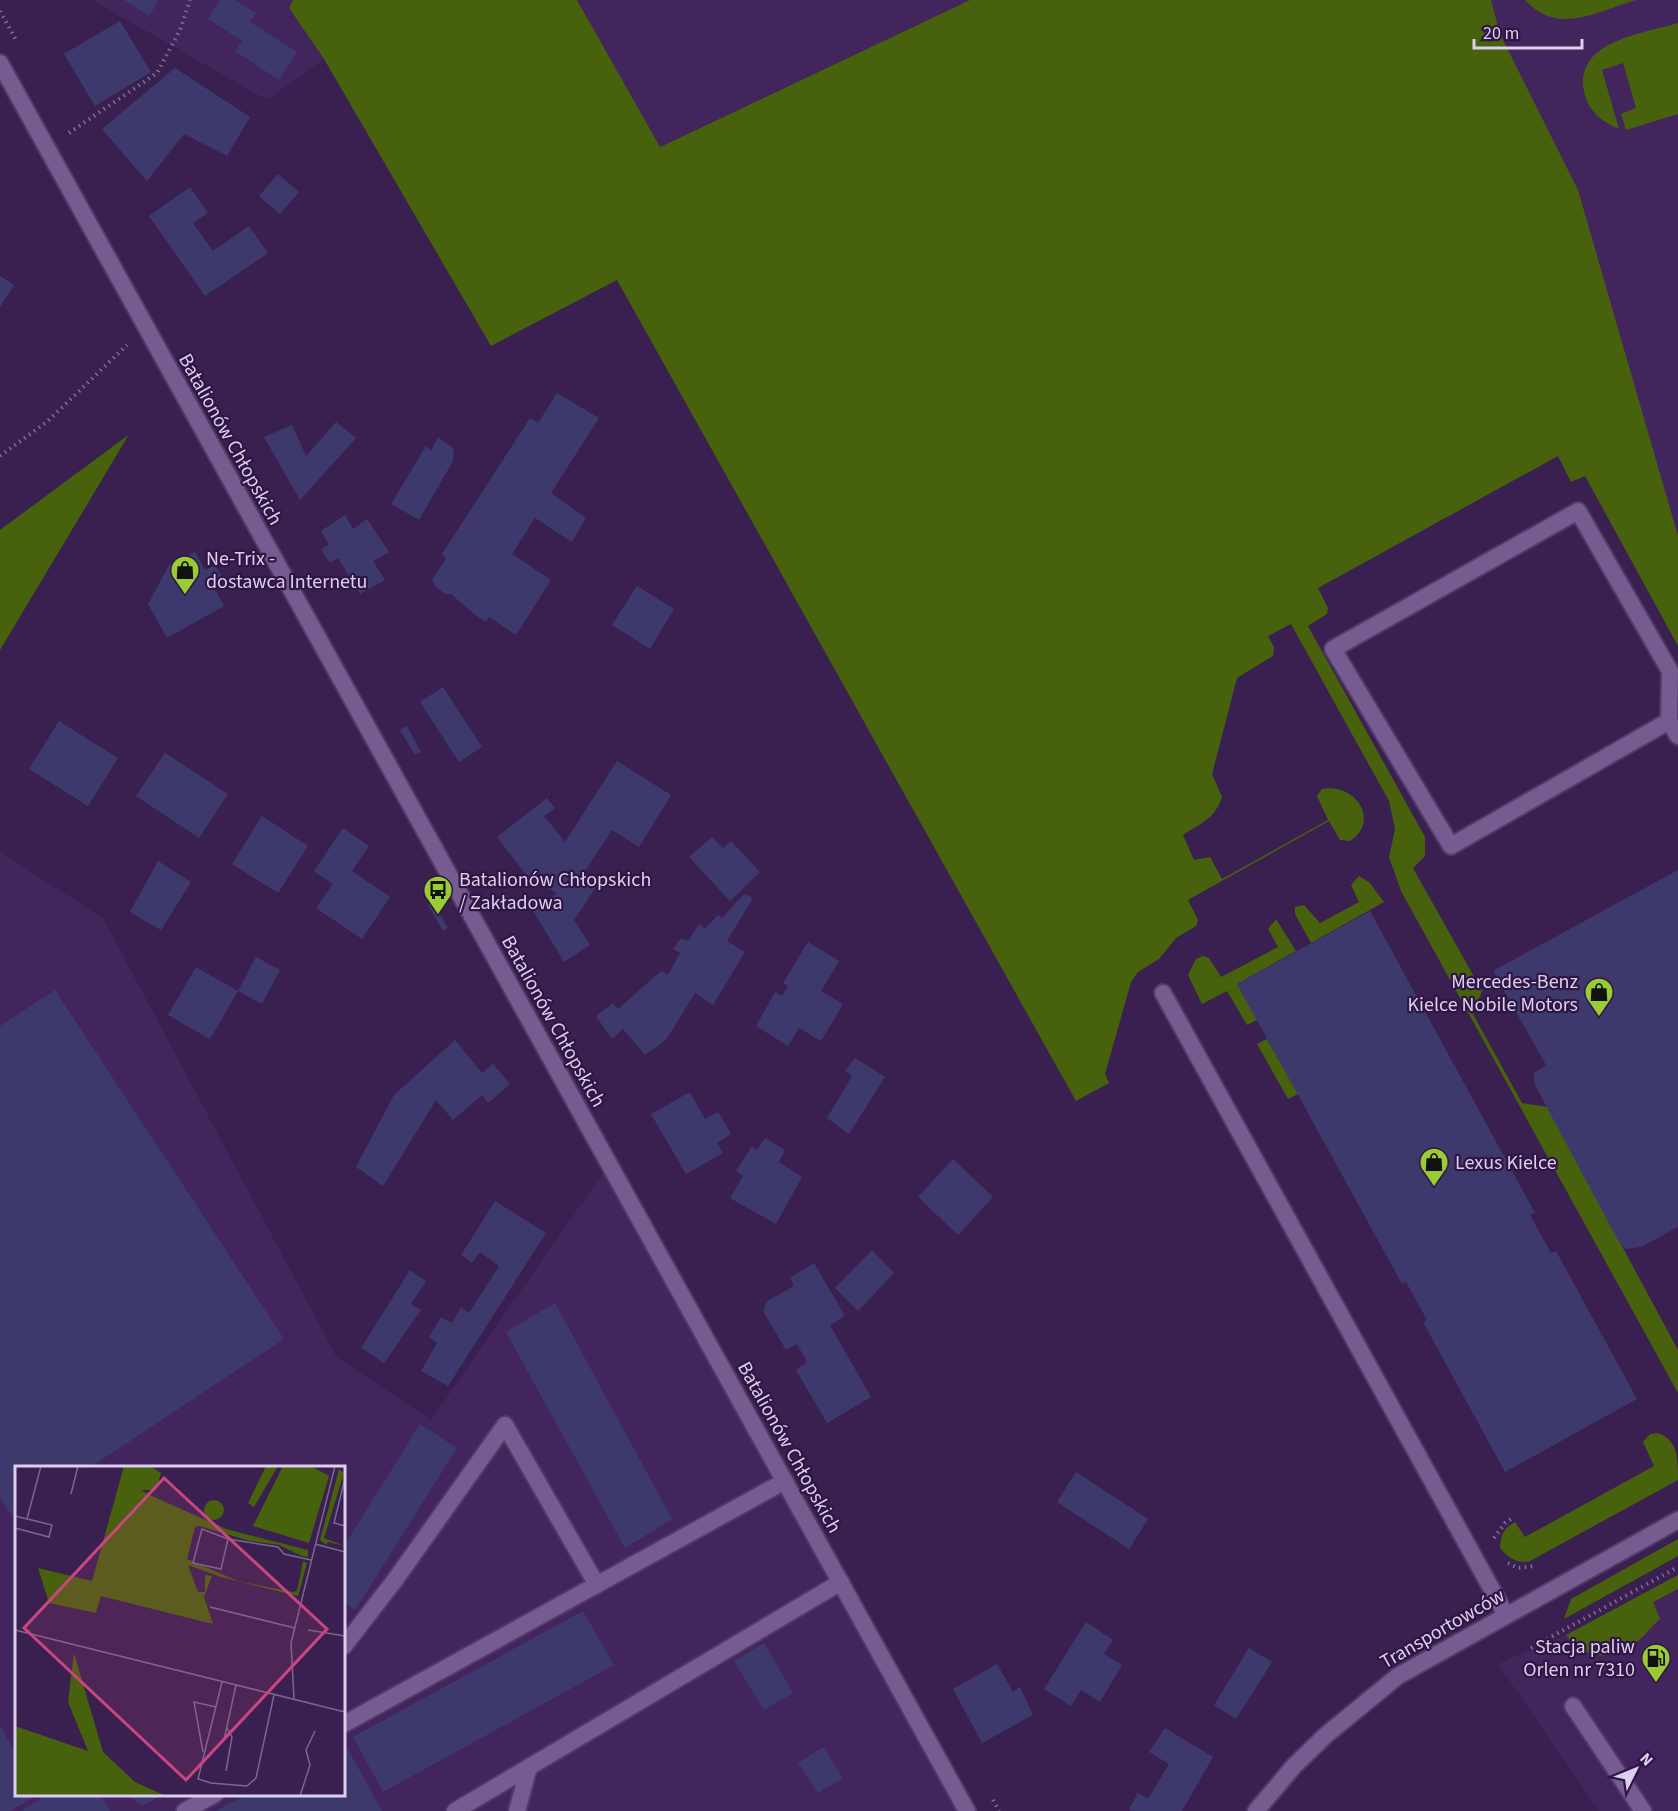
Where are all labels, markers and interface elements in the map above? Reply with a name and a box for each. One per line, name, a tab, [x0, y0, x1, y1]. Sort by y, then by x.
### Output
scale bar	[1474, 12, 1582, 50]
text: 20 m	[1483, 21, 1519, 46]
street label: Batalionów Chłopskich	[171, 349, 289, 530]
place label: Ne-Trix - dostawca Internetu	[206, 545, 367, 596]
shop icon: Ne-Trix - dostawca Internetu	[169, 554, 201, 596]
place label: Batalionów Chłopskich / Zakładowa	[459, 866, 651, 917]
bus stop icon: Batalionów Chłopskich / Zakładowa	[422, 874, 454, 916]
street label: Batalionów Chłopskich	[494, 931, 612, 1112]
place label: Mercedes-Benz Kielce Nobile Motors	[1407, 968, 1578, 1019]
shop icon: Mercedes-Benz Kielce Nobile Motors	[1583, 976, 1615, 1018]
shop icon: Lexus Kielce	[1418, 1146, 1450, 1188]
place label: Lexus Kielce	[1455, 1149, 1557, 1177]
street label: Batalionów Chłopskich	[730, 1357, 848, 1538]
inset map	[15, 1466, 345, 1796]
street label: Transportowców	[1375, 1582, 1510, 1676]
place label: Stacja paliw Orlen nr 7310	[1523, 1633, 1635, 1684]
fuel station icon: Stacja paliw Orlen nr 7310	[1640, 1642, 1672, 1684]
north arrow	[1606, 1739, 1666, 1799]
text: N	[1635, 1748, 1658, 1771]

